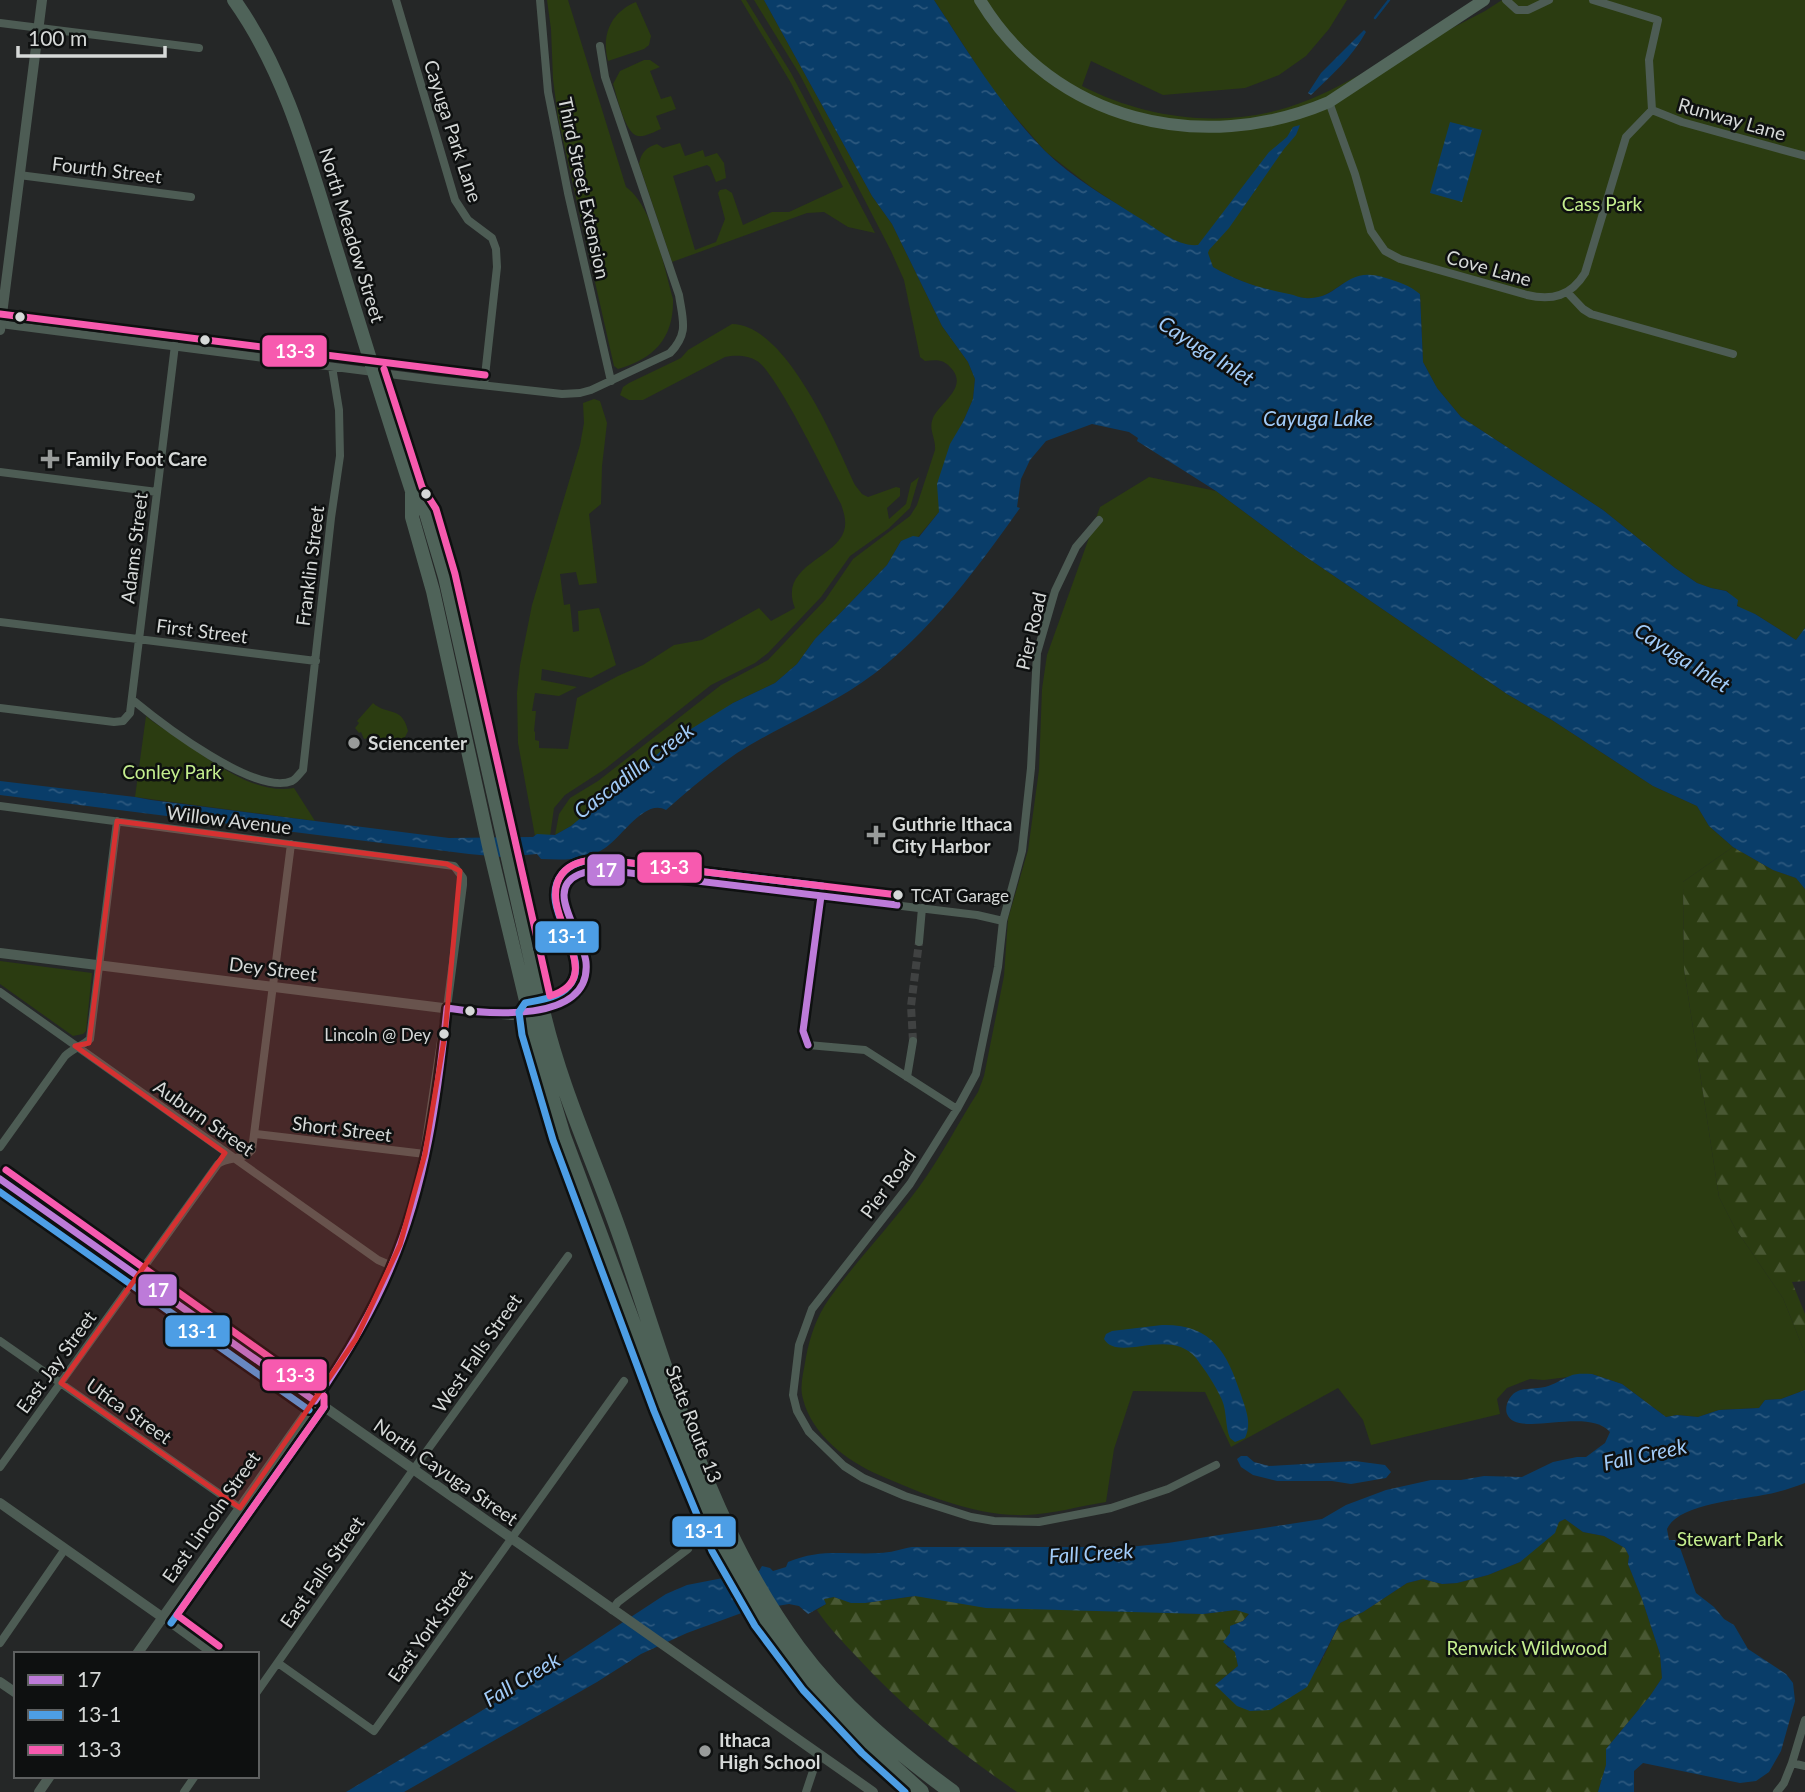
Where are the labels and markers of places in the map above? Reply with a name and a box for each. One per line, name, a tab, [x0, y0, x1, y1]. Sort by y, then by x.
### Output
unlabelled marker	[13, 310, 27, 324]
unlabelled marker	[198, 333, 212, 347]
place label: Family Foot Care	[66, 447, 207, 470]
marker: Family Foot Care	[40, 449, 60, 469]
unlabelled marker	[419, 487, 433, 501]
place label: Sciencenter	[368, 731, 468, 754]
marker: Sciencenter	[346, 735, 362, 751]
place label: Guthrie Ithaca City Harbor	[892, 812, 1012, 857]
marker: Guthrie Ithaca City Harbor	[866, 825, 886, 845]
place label: TCAT Garage	[911, 885, 1009, 906]
marker: TCAT Garage	[891, 888, 905, 902]
unlabelled marker	[463, 1004, 477, 1018]
place label: Lincoln @ Dey	[324, 1024, 431, 1045]
marker: Lincoln @ Dey	[437, 1027, 451, 1041]
place label: Ithaca High School	[719, 1728, 821, 1773]
marker: Ithaca High School	[697, 1743, 713, 1759]

